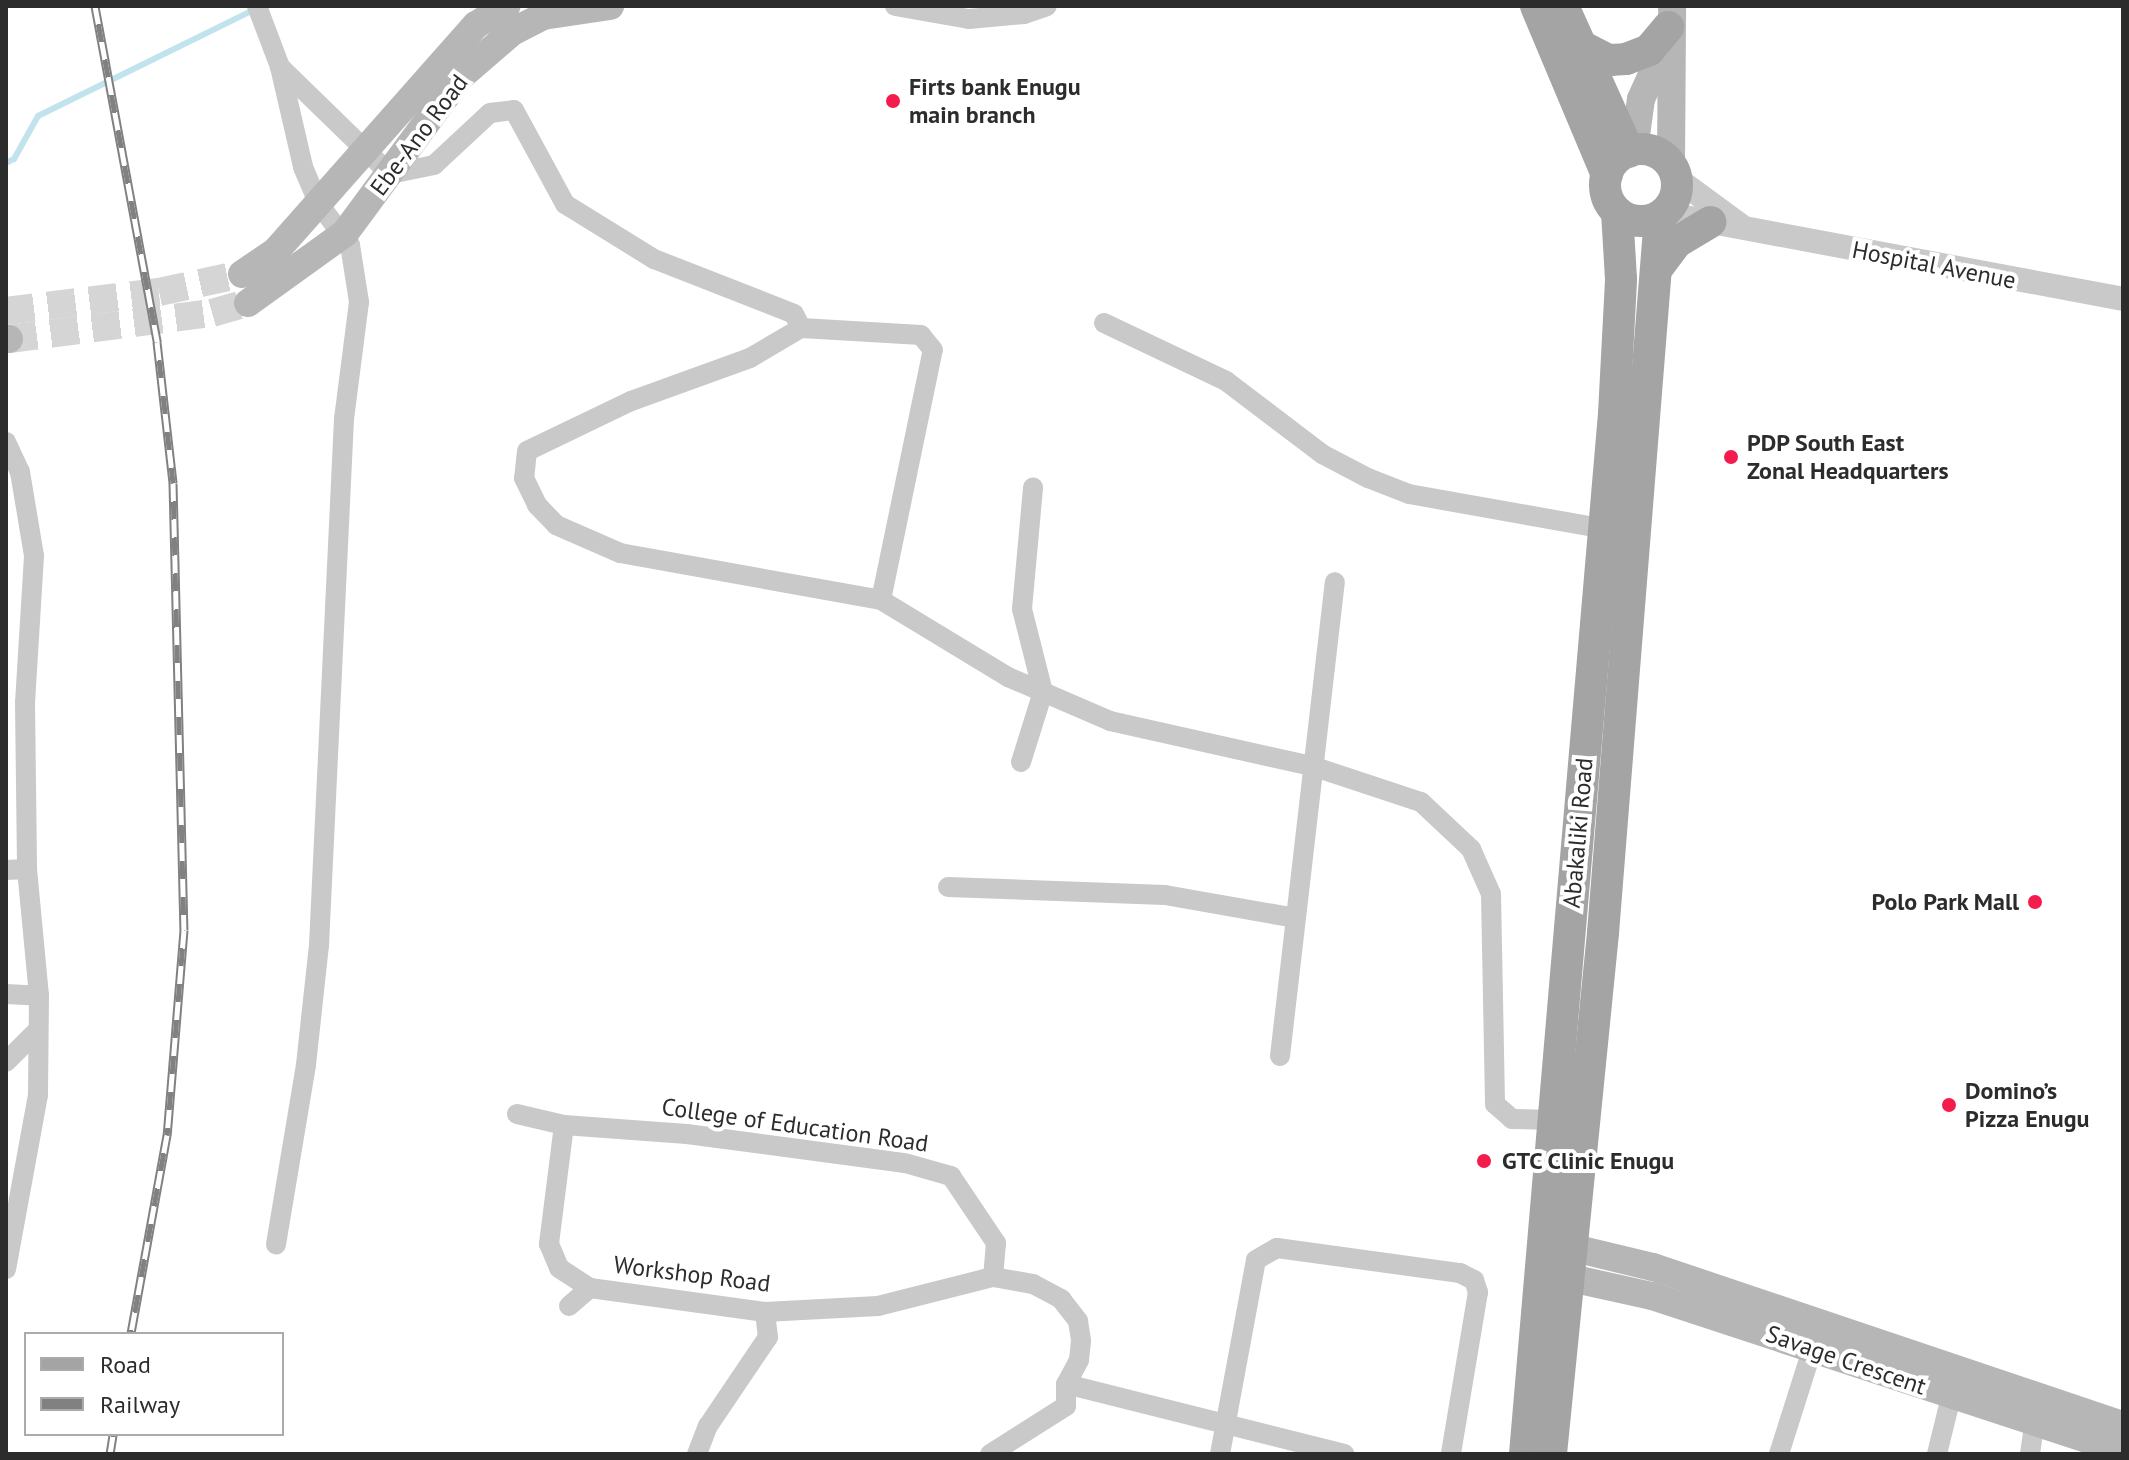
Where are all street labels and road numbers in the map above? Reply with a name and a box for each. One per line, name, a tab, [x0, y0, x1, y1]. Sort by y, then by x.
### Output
street label: Ebe-Ano Road	[364, 69, 474, 201]
street label: Hospital Avenue	[1849, 235, 2019, 295]
street label: Abakaliki Road	[1557, 757, 1599, 909]
street label: College of Education Road	[660, 1092, 930, 1158]
street label: Workshop Road	[612, 1250, 772, 1298]
street label: Savage Crescent	[1762, 1319, 1930, 1401]

